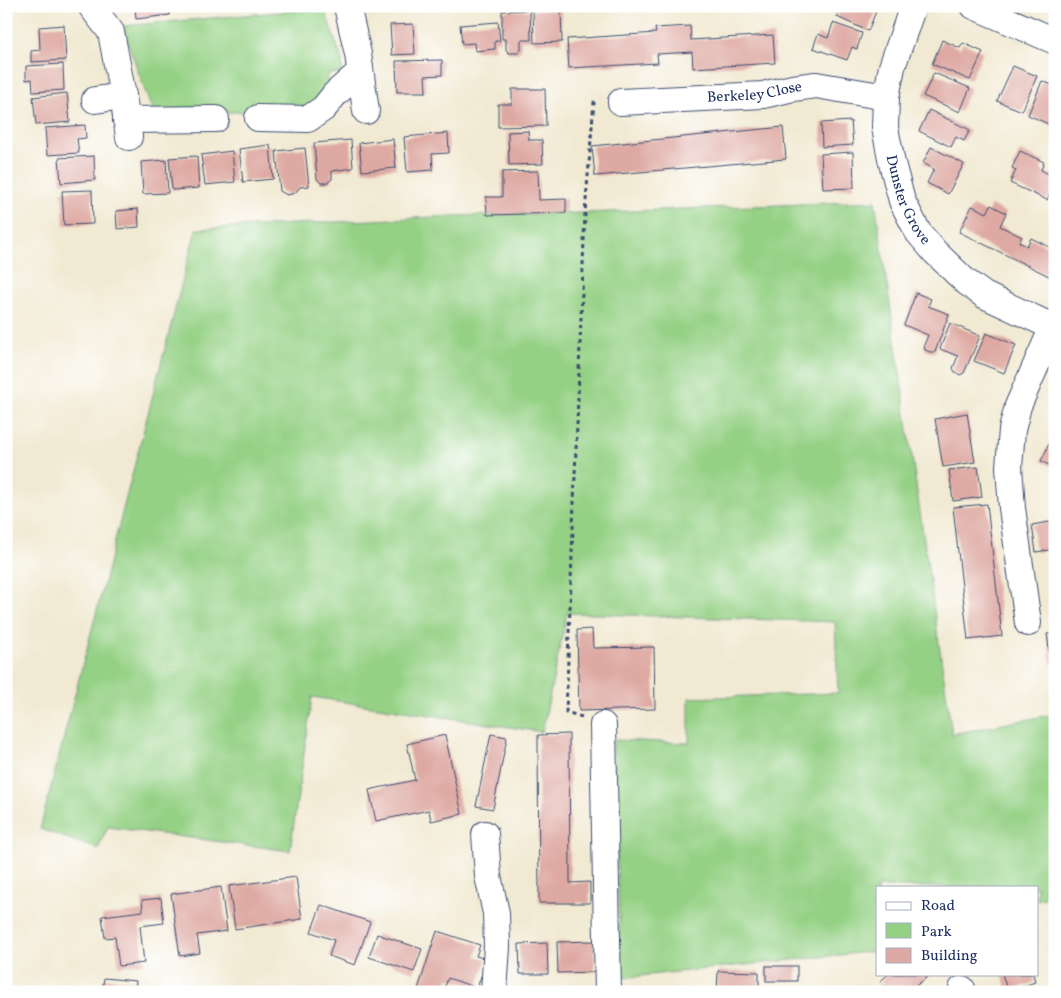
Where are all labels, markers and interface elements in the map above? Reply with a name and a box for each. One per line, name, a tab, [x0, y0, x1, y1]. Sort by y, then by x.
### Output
street label: Berkeley Close	[706, 76, 803, 108]
street label: Dunster Grove	[880, 153, 935, 250]
legend	[876, 886, 1038, 976]
text: Road	[921, 896, 955, 917]
text: Park	[921, 922, 952, 943]
text: Building	[921, 946, 978, 967]

